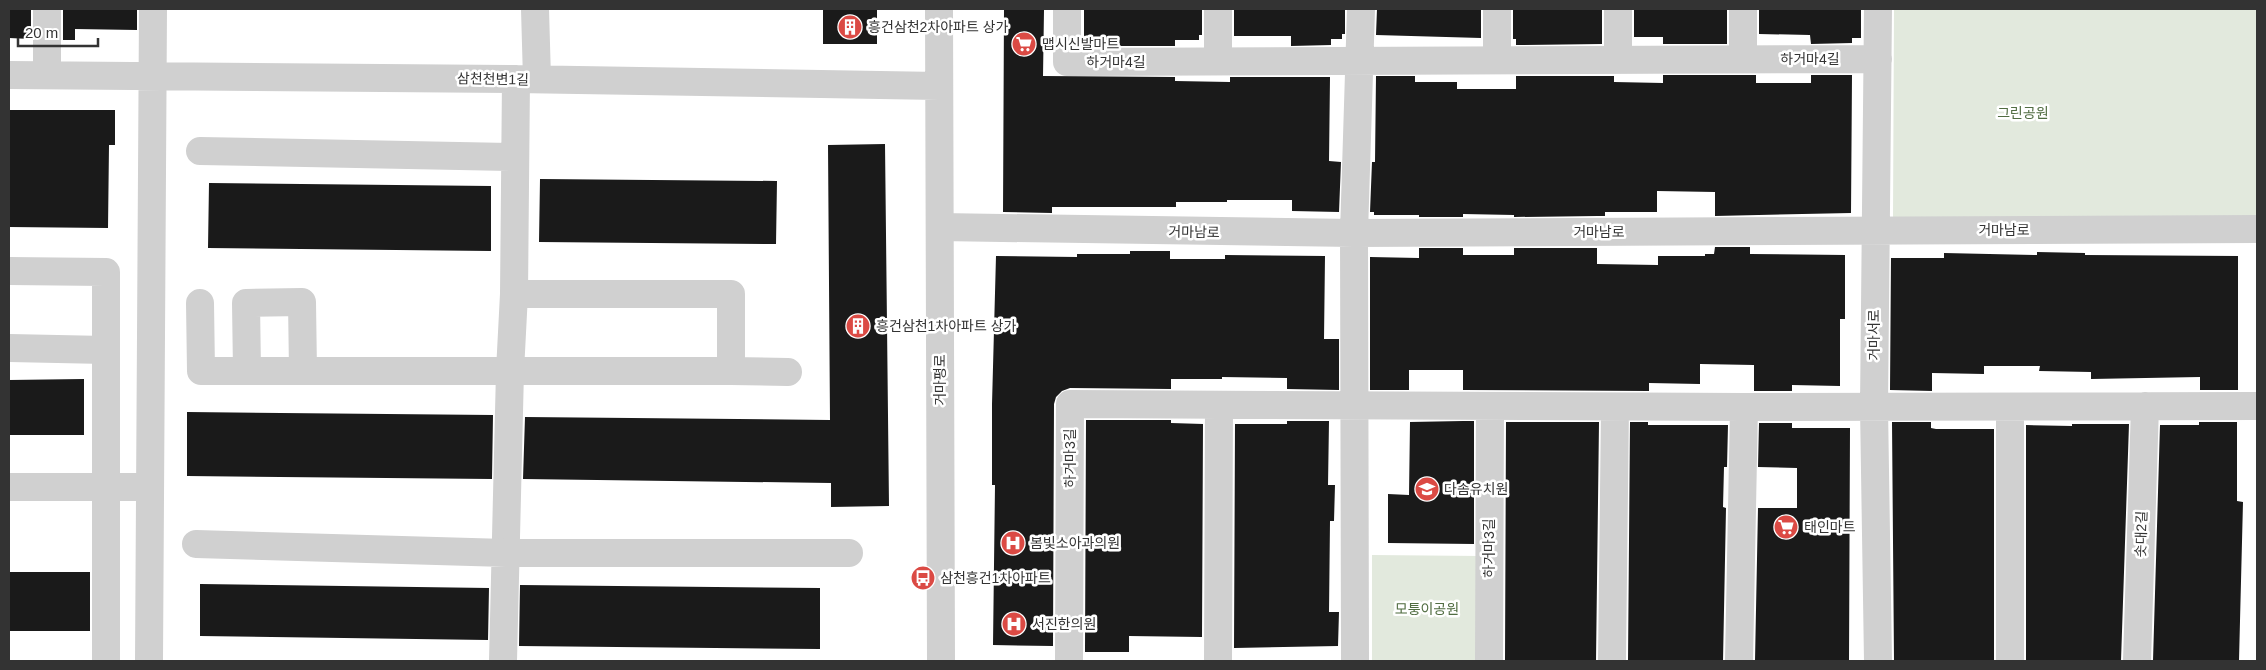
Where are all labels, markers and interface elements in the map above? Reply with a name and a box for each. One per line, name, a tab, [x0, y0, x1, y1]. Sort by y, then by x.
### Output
building icon: 흥건삼천2차아파트 상가	[837, 14, 863, 40]
scale bar	[18, 15, 98, 47]
place label: 흥건삼천2차아파트 상가	[868, 19, 1009, 35]
text: 20 m	[25, 24, 58, 41]
supermarket icon: 맵시신발마트	[1011, 31, 1037, 57]
place label: 맵시신발마트	[1042, 36, 1119, 52]
street label: 하거마4길	[1780, 51, 1840, 67]
street label: 하거마4길	[1086, 54, 1146, 70]
street label: 삼천천변1길	[457, 70, 529, 88]
park label: 그린공원	[1997, 105, 2049, 121]
street label: 거마남로	[1978, 222, 2030, 238]
street label: 거마남로	[1168, 224, 1220, 240]
street label: 거마남로	[1573, 224, 1625, 240]
street label: 거마서로	[1866, 309, 1882, 361]
building icon: 흥건삼천1차아파트 상가	[845, 313, 871, 339]
place label: 흥건삼천1차아파트 상가	[876, 318, 1017, 334]
street label: 거마평로	[932, 354, 948, 406]
street label: 하거마3길	[1062, 428, 1078, 488]
school or university icon: 다솜유치원	[1414, 476, 1440, 502]
place label: 다솜유치원	[1444, 481, 1508, 497]
street label: 솟대2길	[2132, 511, 2150, 557]
supermarket icon: 태인마트	[1773, 514, 1799, 540]
street label: 하거마3길	[1481, 518, 1497, 578]
place label: 태인마트	[1804, 519, 1856, 535]
hospital icon: 봄빛소아과의원	[1000, 530, 1026, 556]
place label: 봄빛소아과의원	[1030, 535, 1120, 551]
bus stop icon: 삼천흥건1차아파트	[910, 565, 936, 591]
place label: 삼천흥건1차아파트	[940, 570, 1051, 586]
park label: 모퉁이공원	[1395, 601, 1459, 617]
hospital icon: 서진한의원	[1001, 611, 1027, 637]
place label: 서진한의원	[1032, 616, 1096, 632]

